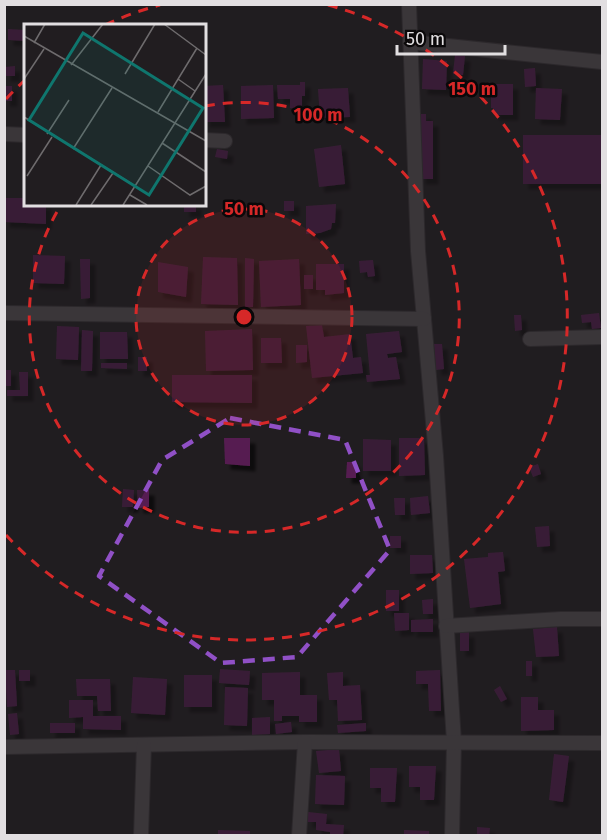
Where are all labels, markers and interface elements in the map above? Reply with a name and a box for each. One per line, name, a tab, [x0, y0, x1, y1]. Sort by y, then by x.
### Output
scale bar	[397, 18, 505, 56]
inset map	[24, 24, 206, 206]
text: 50 m	[406, 28, 445, 50]
text: 150 m	[448, 78, 496, 100]
text: 100 m	[294, 104, 342, 126]
text: 50 m	[224, 198, 264, 220]
centre of rings	[234, 307, 254, 327]

